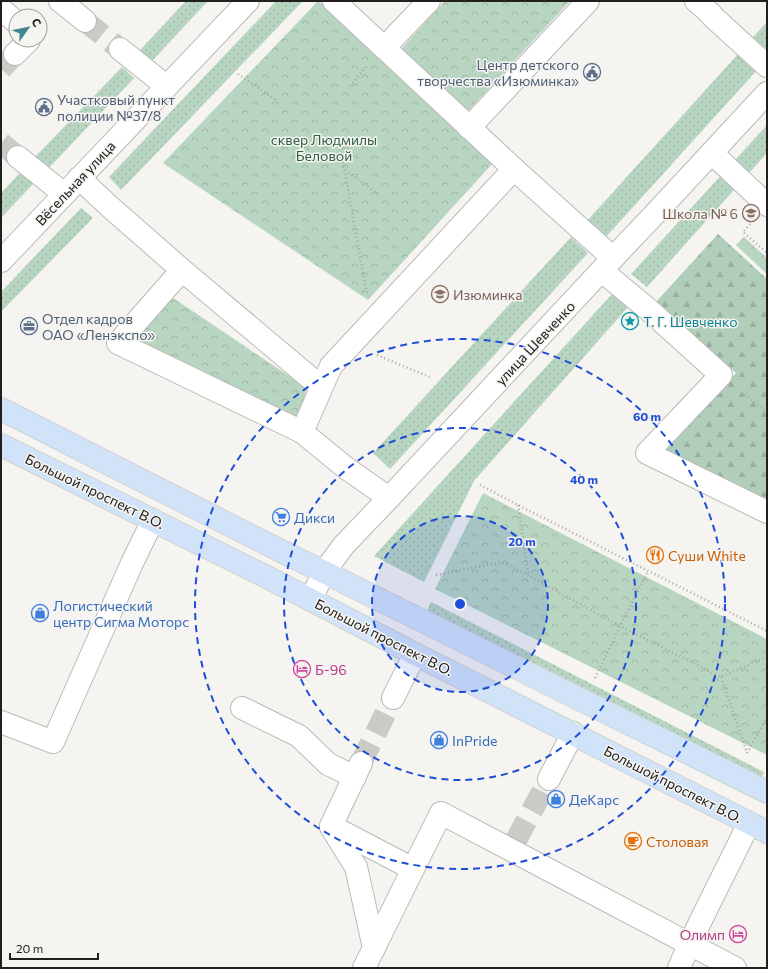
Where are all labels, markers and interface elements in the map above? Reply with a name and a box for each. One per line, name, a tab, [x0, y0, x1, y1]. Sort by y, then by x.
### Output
north arrow	[8, 8, 48, 48]
text: С	[29, 16, 45, 29]
place label: Центр детского творчества «Изюминка»	[417, 56, 579, 89]
public building icon: Центр детского творчества «Изюминка»	[582, 62, 602, 82]
place label: Участковый пункт полиции №37/8	[57, 91, 175, 124]
public building icon: Участковый пункт полиции №37/8	[34, 97, 54, 117]
park label: сквер Людмилы Беловой	[271, 131, 377, 164]
street label: Вёсельная улица	[31, 137, 119, 229]
school or university icon: Школа № 6	[741, 203, 761, 223]
place label: Школа № 6	[662, 205, 738, 222]
school or university icon: Изюминка	[430, 284, 450, 304]
place label: Изюминка	[453, 286, 522, 303]
street label: улица Шевченко	[492, 297, 578, 389]
place label: Отдел кадров ОАО «Ленэкспо»	[42, 310, 155, 343]
place icon: Т. Г. Шевченко	[620, 311, 640, 331]
place label: Т. Г. Шевченко	[643, 313, 738, 330]
office icon: Отдел кадров ОАО «Ленэкспо»	[19, 316, 39, 336]
text: 60 m	[633, 409, 661, 423]
street label: Большой проспект В.О.	[23, 450, 167, 532]
text: 40 m	[570, 472, 598, 486]
supermarket icon: Дикси	[271, 507, 291, 527]
place label: Дикси	[294, 509, 335, 526]
text: 20 m	[508, 534, 536, 548]
restaurant icon: Суши White	[645, 545, 665, 565]
place label: Суши White	[668, 547, 746, 564]
street label: Большой проспект В.О.	[312, 595, 456, 679]
place label: Логистический центр Сигма Моторс	[53, 597, 189, 630]
centre of rings	[453, 597, 467, 611]
shop icon: Логистический центр Сигма Моторс	[30, 603, 50, 623]
hotel icon: Б-96	[292, 659, 312, 679]
place label: Б-96	[315, 661, 347, 678]
shop icon: InPride	[429, 730, 449, 750]
place label: InPride	[452, 732, 497, 749]
street label: Большой проспект В.О.	[601, 742, 745, 826]
shop icon: ДеКарс	[546, 789, 566, 809]
place label: ДеКарс	[569, 791, 619, 808]
cafe icon: Столовая	[623, 831, 643, 851]
place label: Столовая	[646, 833, 709, 850]
hotel icon: Олимп	[728, 924, 748, 944]
place label: Олимп	[680, 926, 725, 943]
scale bar	[10, 935, 98, 961]
text: 20 m	[16, 941, 43, 955]

